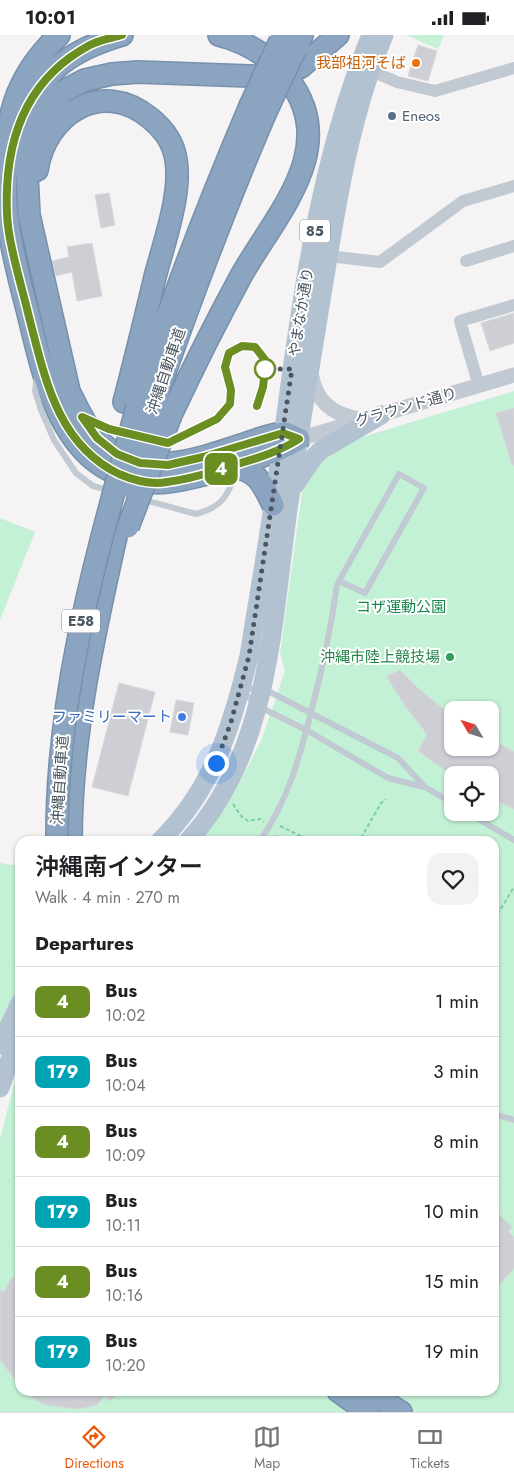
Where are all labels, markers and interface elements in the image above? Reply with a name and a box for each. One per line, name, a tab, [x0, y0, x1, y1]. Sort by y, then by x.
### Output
text: 10:01	[25, 4, 76, 31]
place label: 我部祖河そば	[316, 52, 406, 74]
marker: 我部祖河そば	[410, 57, 422, 69]
place label: Eneos	[402, 105, 440, 127]
marker: Eneos	[386, 110, 398, 122]
road number: 85	[300, 220, 330, 243]
street label: やまなか通り	[283, 266, 319, 358]
street label: 沖縄自動車道	[141, 325, 191, 417]
unlabelled marker	[254, 358, 276, 380]
street label: グラウンド通り	[352, 382, 460, 432]
line badge: 4	[205, 453, 237, 485]
text: 4	[215, 456, 227, 482]
park label: コザ運動公園	[356, 596, 446, 618]
road number: E58	[62, 609, 100, 633]
place label: 沖縄市陸上競技場	[320, 646, 440, 668]
marker: 沖縄市陸上競技場	[444, 651, 456, 663]
north arrow	[444, 701, 499, 756]
map controls	[444, 701, 499, 821]
place label: ファミリーマート	[52, 706, 172, 728]
marker: ファミリーマート	[176, 711, 188, 723]
street label: 沖縄自動車道	[46, 734, 74, 826]
your location	[204, 751, 229, 776]
button: locate	[444, 766, 499, 821]
text: 沖縄南インター	[35, 849, 203, 884]
button: heart	[427, 853, 479, 905]
text: Walk · 4 min · 270 m	[35, 886, 180, 909]
text: Departures	[35, 930, 134, 957]
text: Bus	[105, 977, 137, 1004]
text: 1 min	[435, 988, 479, 1015]
text: 4	[56, 989, 69, 1015]
text: 10:02	[105, 1004, 145, 1027]
text: Bus	[105, 1047, 137, 1074]
text: 3 min	[433, 1058, 479, 1085]
text: 179	[46, 1059, 79, 1085]
text: 10:04	[105, 1074, 146, 1097]
text: Bus	[105, 1117, 137, 1144]
text: 8 min	[433, 1128, 479, 1155]
text: 4	[56, 1129, 69, 1155]
text: 10:09	[105, 1144, 145, 1167]
text: Bus	[105, 1187, 137, 1214]
text: 10 min	[424, 1198, 479, 1225]
text: 179	[46, 1199, 79, 1225]
text: 10:11	[105, 1214, 141, 1237]
text: Bus	[105, 1257, 137, 1284]
text: 15 min	[424, 1268, 479, 1295]
text: 4	[56, 1269, 69, 1295]
text: 10:16	[105, 1284, 143, 1307]
text: Bus	[105, 1327, 137, 1354]
text: 19 min	[424, 1338, 479, 1365]
text: 179	[46, 1339, 79, 1365]
text: 10:20	[105, 1354, 145, 1377]
tab: Directions	[65, 1423, 124, 1473]
tab: Map	[253, 1423, 281, 1473]
tab: Tickets	[410, 1423, 449, 1473]

